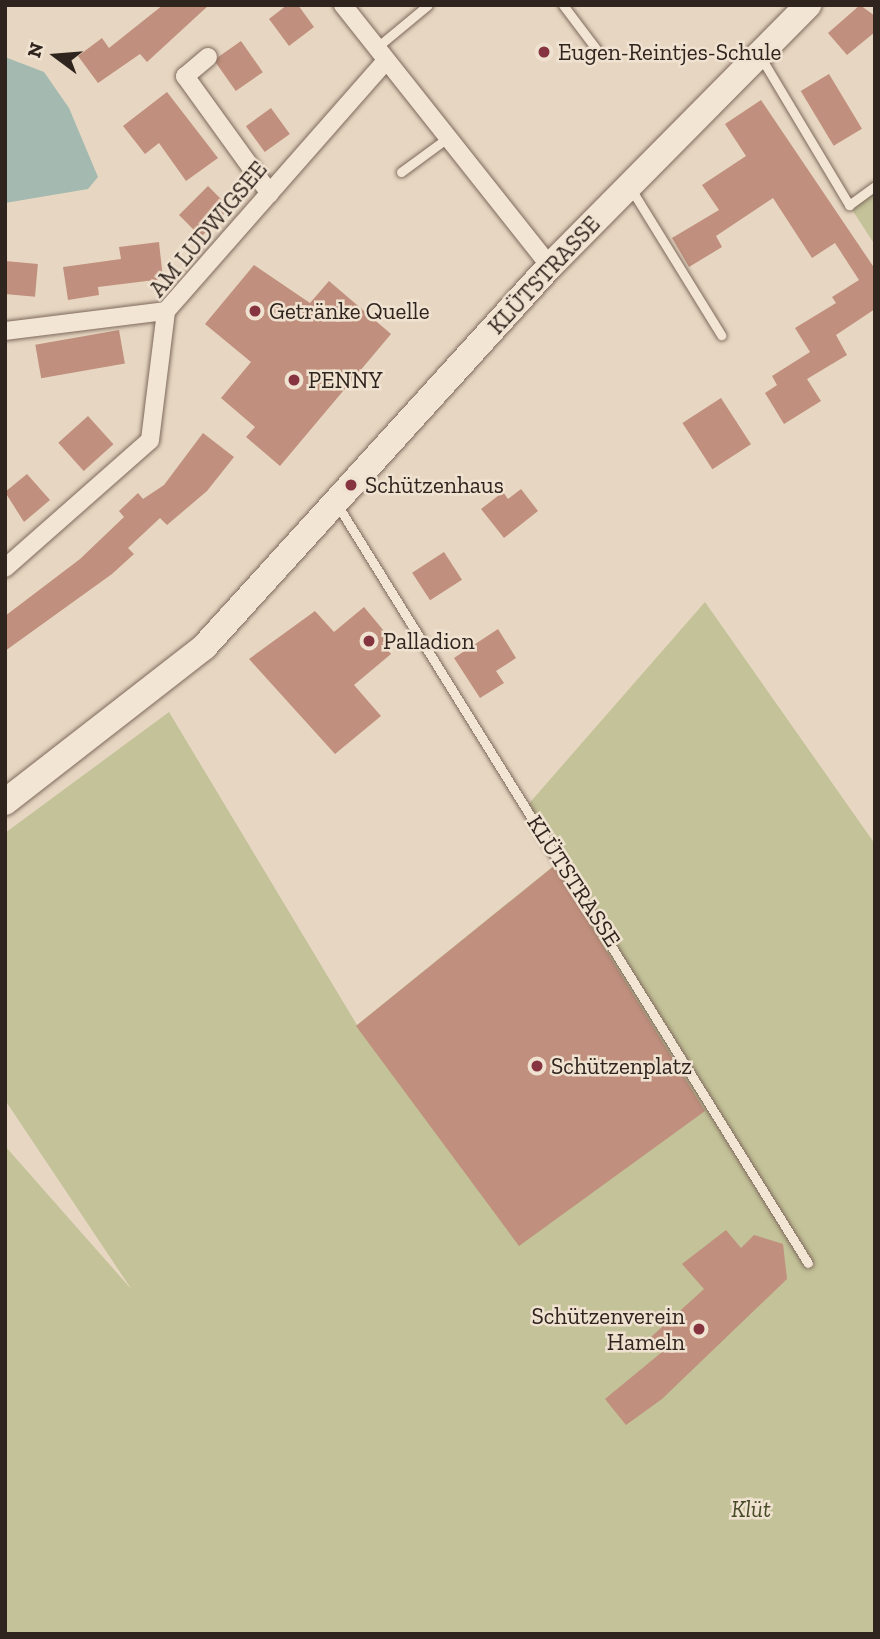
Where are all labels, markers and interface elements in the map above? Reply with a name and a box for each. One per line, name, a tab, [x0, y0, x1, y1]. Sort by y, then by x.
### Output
north arrow	[21, 21, 91, 91]
place label: Eugen-Reintjes-Schule	[558, 38, 781, 66]
text: N	[22, 40, 48, 60]
marker: Eugen-Reintjes-Schule	[536, 44, 552, 60]
street label: AM LUDWIGSEE	[143, 156, 273, 302]
street label: KLÜTSTRASSE	[482, 210, 606, 340]
place label: Getränke Quelle	[269, 297, 429, 325]
marker: Getränke Quelle	[247, 303, 263, 319]
place label: PENNY	[308, 366, 383, 394]
marker: PENNY	[286, 372, 302, 388]
place label: Schützenhaus	[365, 471, 504, 499]
marker: Schützenhaus	[343, 477, 359, 493]
place label: Palladion	[383, 627, 475, 655]
marker: Palladion	[361, 633, 377, 649]
street label: KLÜTSTRASSE	[521, 810, 627, 952]
place label: Schützenplatz	[551, 1052, 692, 1080]
marker: Schützenplatz	[529, 1058, 545, 1074]
place label: Schützenverein Hameln	[531, 1302, 685, 1356]
marker: Schützenverein Hameln	[691, 1321, 707, 1337]
park label: Klüt	[731, 1495, 771, 1523]

